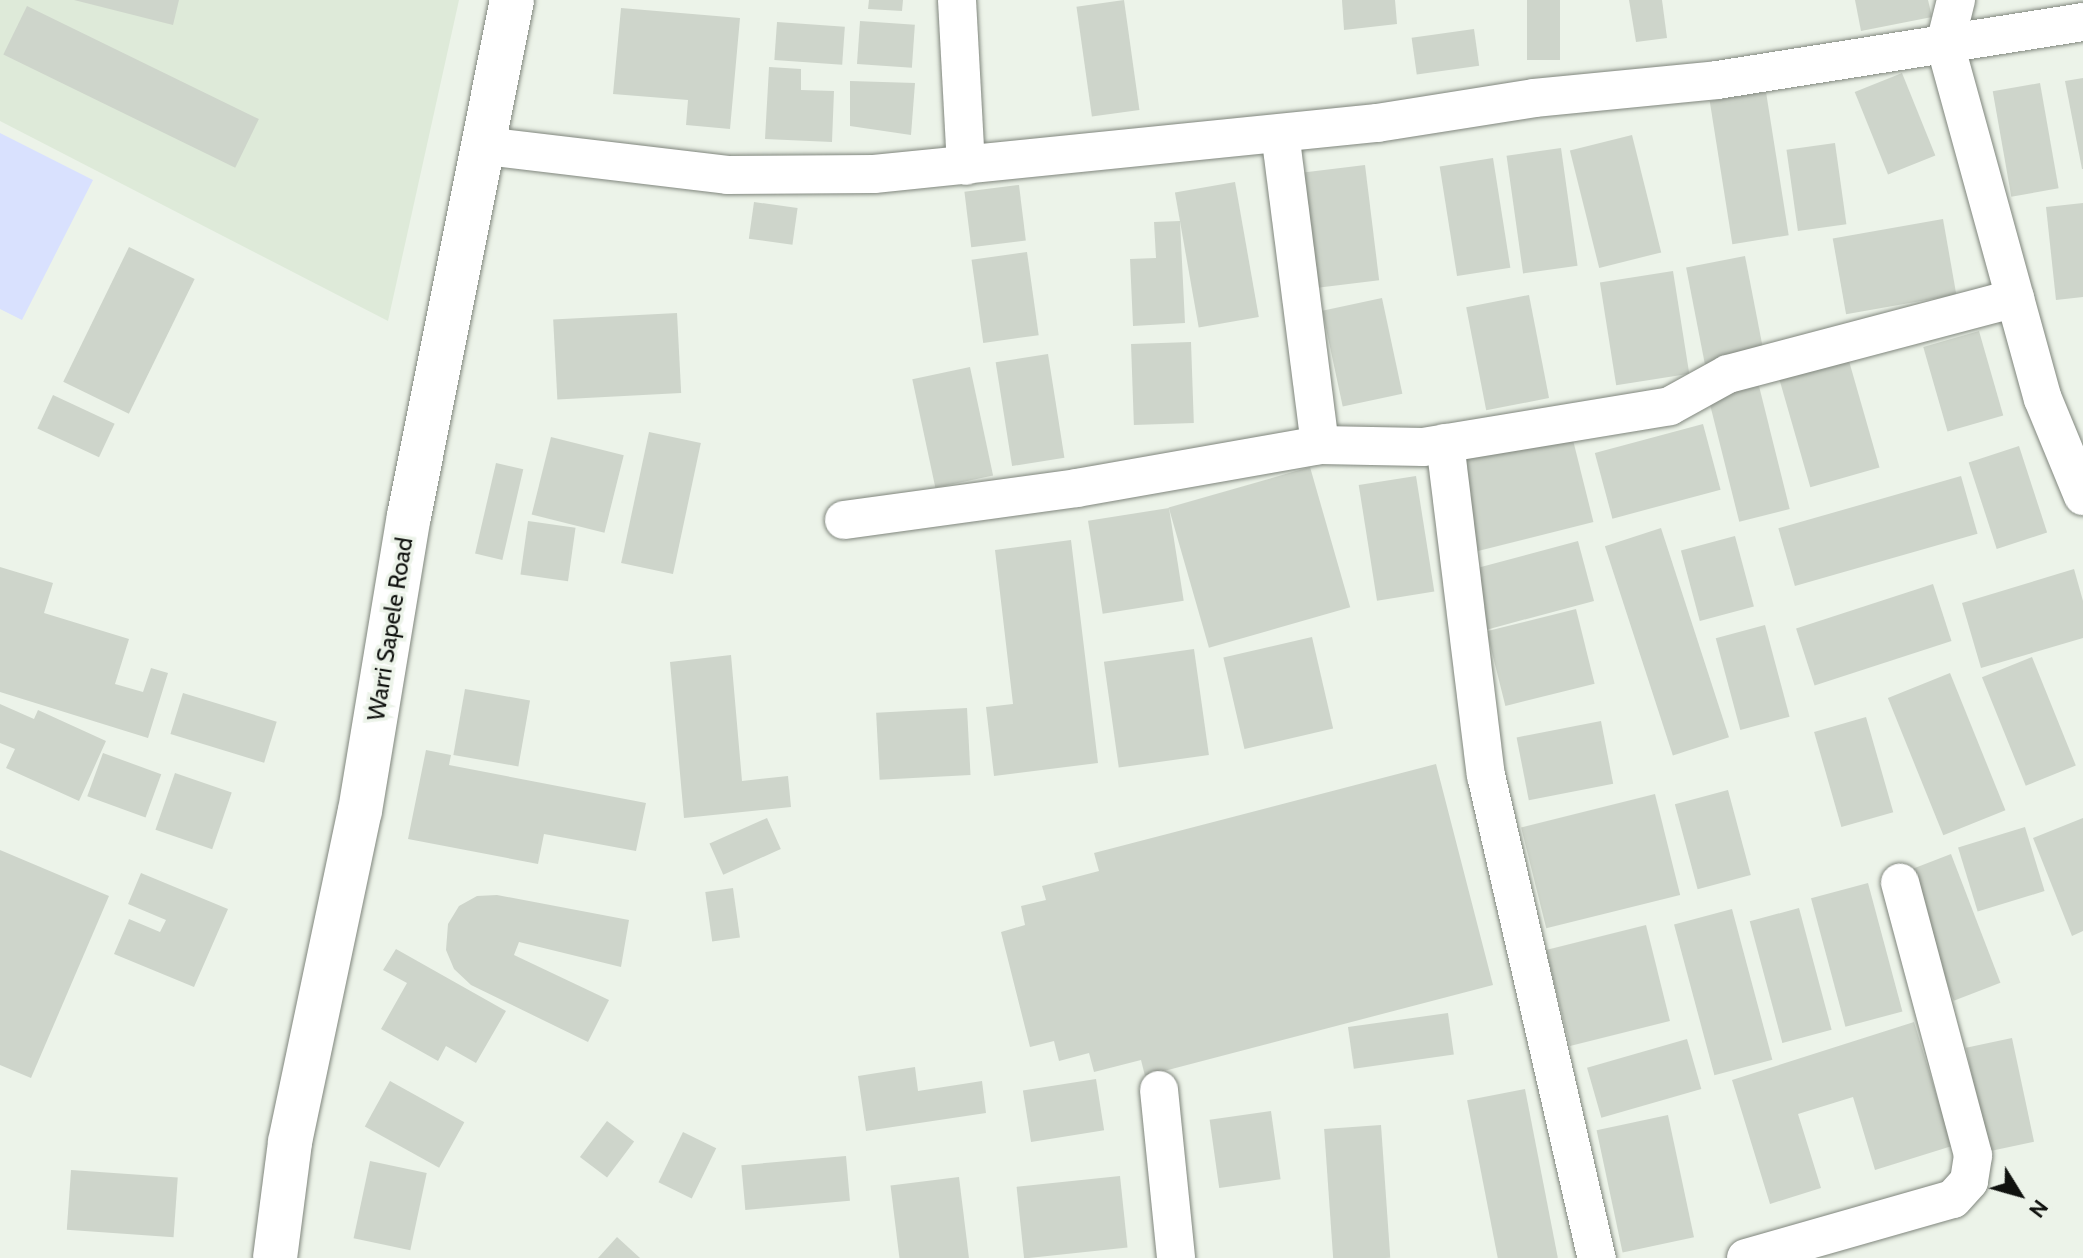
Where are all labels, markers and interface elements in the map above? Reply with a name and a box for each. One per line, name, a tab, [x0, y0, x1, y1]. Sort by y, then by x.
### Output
street label: Warri Sapele Road	[361, 535, 419, 723]
north arrow	[1979, 1154, 2059, 1234]
text: N	[2023, 1194, 2054, 1223]

